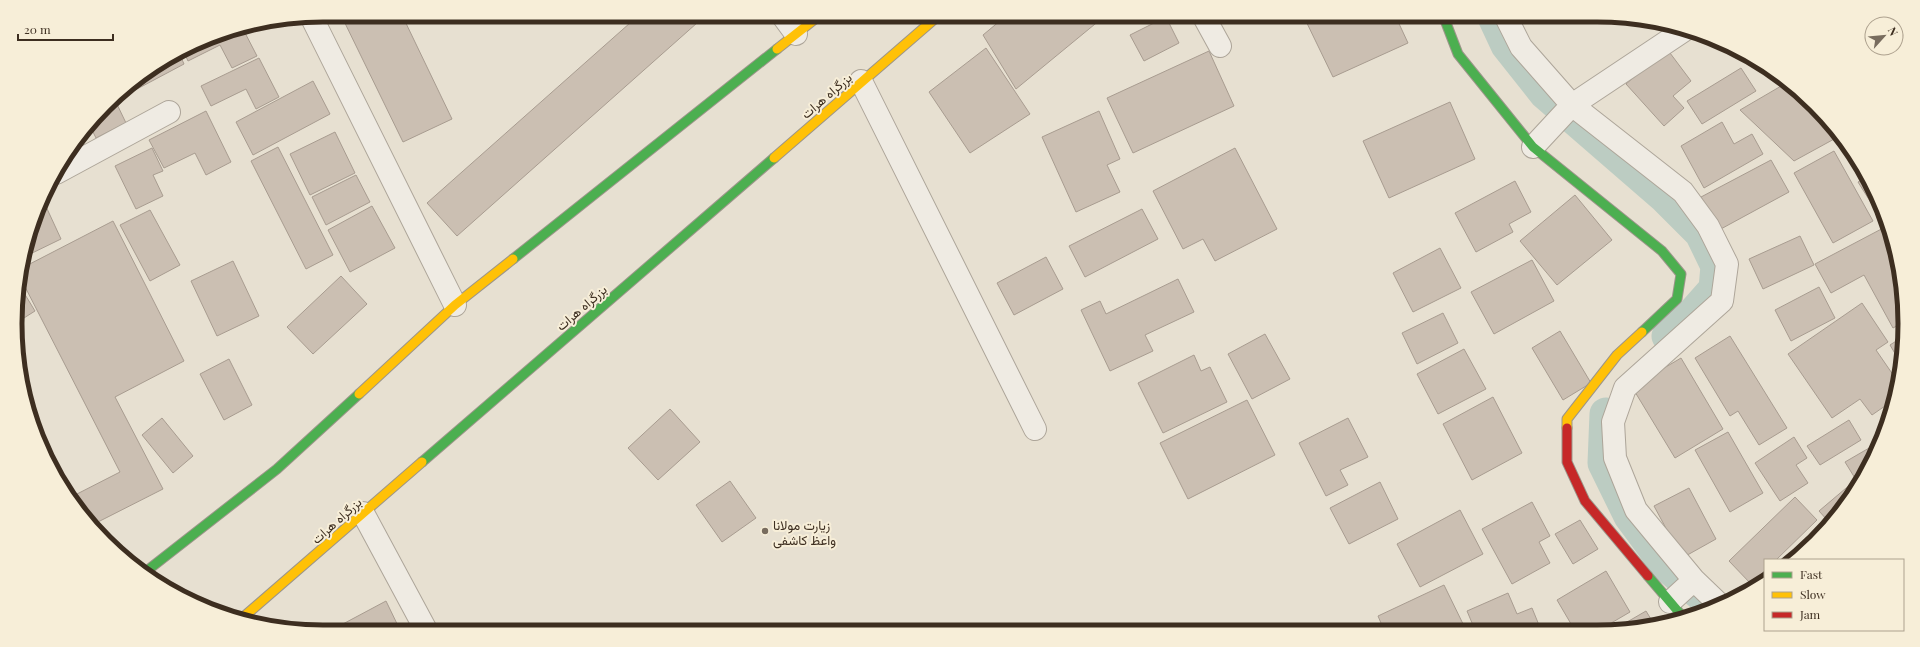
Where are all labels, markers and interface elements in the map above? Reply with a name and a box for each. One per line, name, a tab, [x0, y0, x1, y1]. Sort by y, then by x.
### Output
scale bar	[18, 16, 113, 42]
north arrow	[1864, 16, 1904, 56]
text: 20 m	[24, 21, 51, 37]
text: N	[1885, 24, 1902, 38]
street label: بزرگراه هرات	[797, 68, 856, 122]
street label: بزرگراه هرات	[552, 280, 611, 334]
street label: بزرگراه هرات	[307, 493, 365, 548]
place label: زیارت مولانا واعظ کاشفی	[773, 516, 836, 549]
marker: زیارت مولانا واعظ کاشفی	[760, 526, 770, 536]
legend	[1764, 559, 1904, 631]
text: Fast	[1800, 566, 1823, 582]
text: Slow	[1800, 586, 1826, 602]
text: Jam	[1799, 606, 1821, 622]

